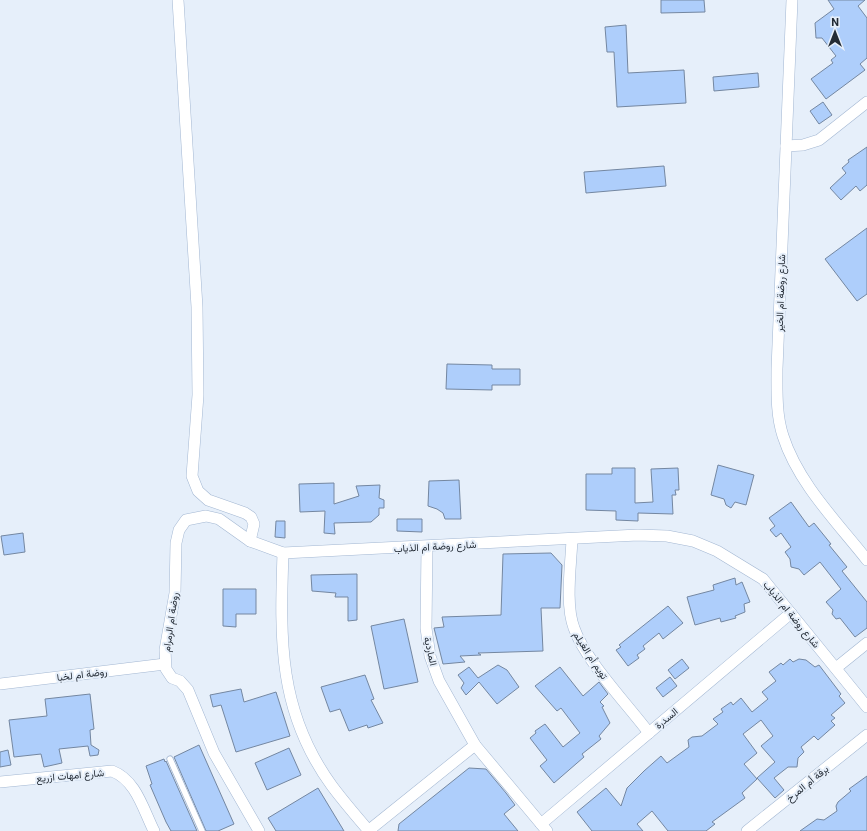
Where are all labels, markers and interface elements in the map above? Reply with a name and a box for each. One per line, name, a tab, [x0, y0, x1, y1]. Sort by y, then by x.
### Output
north arrow	[815, 12, 855, 52]
text: N	[831, 15, 839, 32]
street label: شارع روضة ام الخير	[773, 254, 790, 333]
street label: شارع روضة ام الذياب	[393, 538, 477, 557]
street label: شارع روضة ام الذياب	[759, 578, 823, 652]
street label: روضة ام الرمرام	[160, 591, 183, 653]
street label: تويم أم الغيلم	[569, 629, 611, 683]
street label: الماردية	[419, 635, 440, 667]
street label: روضة ام لخبا	[56, 665, 108, 686]
street label: السدرة	[652, 705, 682, 733]
street label: برقة أم المرخ	[783, 762, 833, 806]
street label: شارع امهات ازريع	[36, 766, 105, 787]

